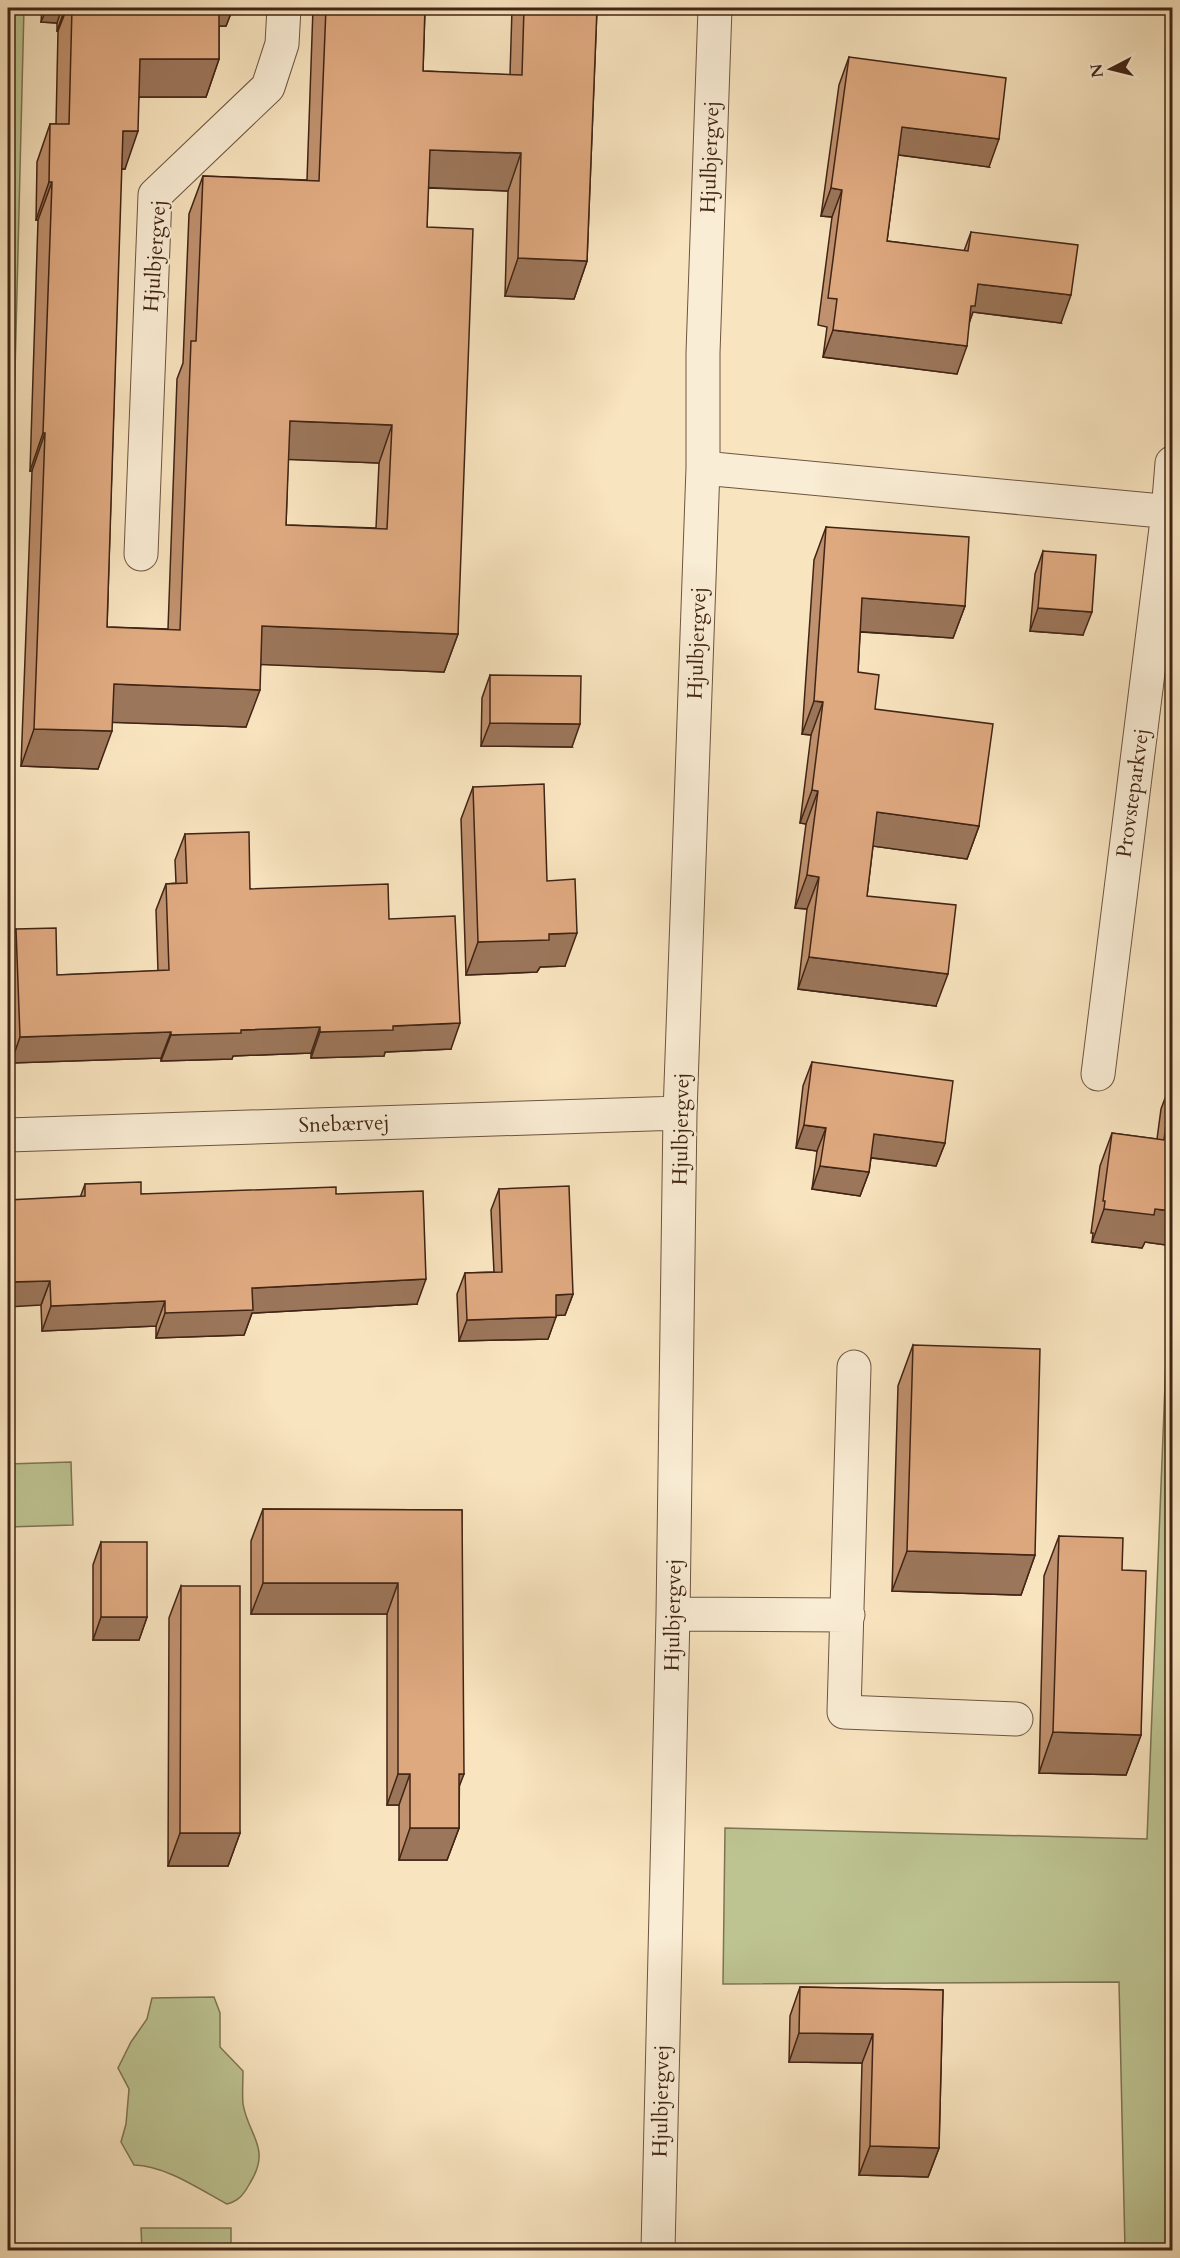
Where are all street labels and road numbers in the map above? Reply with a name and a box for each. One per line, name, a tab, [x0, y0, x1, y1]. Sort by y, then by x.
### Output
street label: Hjulbjergvej	[694, 100, 726, 214]
street label: Hjulbjergvej	[137, 199, 173, 313]
street label: Hjulbjergvej	[681, 586, 713, 700]
street label: Provsteparkvej	[1110, 726, 1156, 860]
street label: Hjulbjergvej	[666, 1072, 696, 1186]
street label: Snebærvej	[298, 1108, 390, 1140]
street label: Hjulbjergvej	[658, 1558, 688, 1672]
street label: Hjulbjergvej	[646, 2044, 676, 2158]

